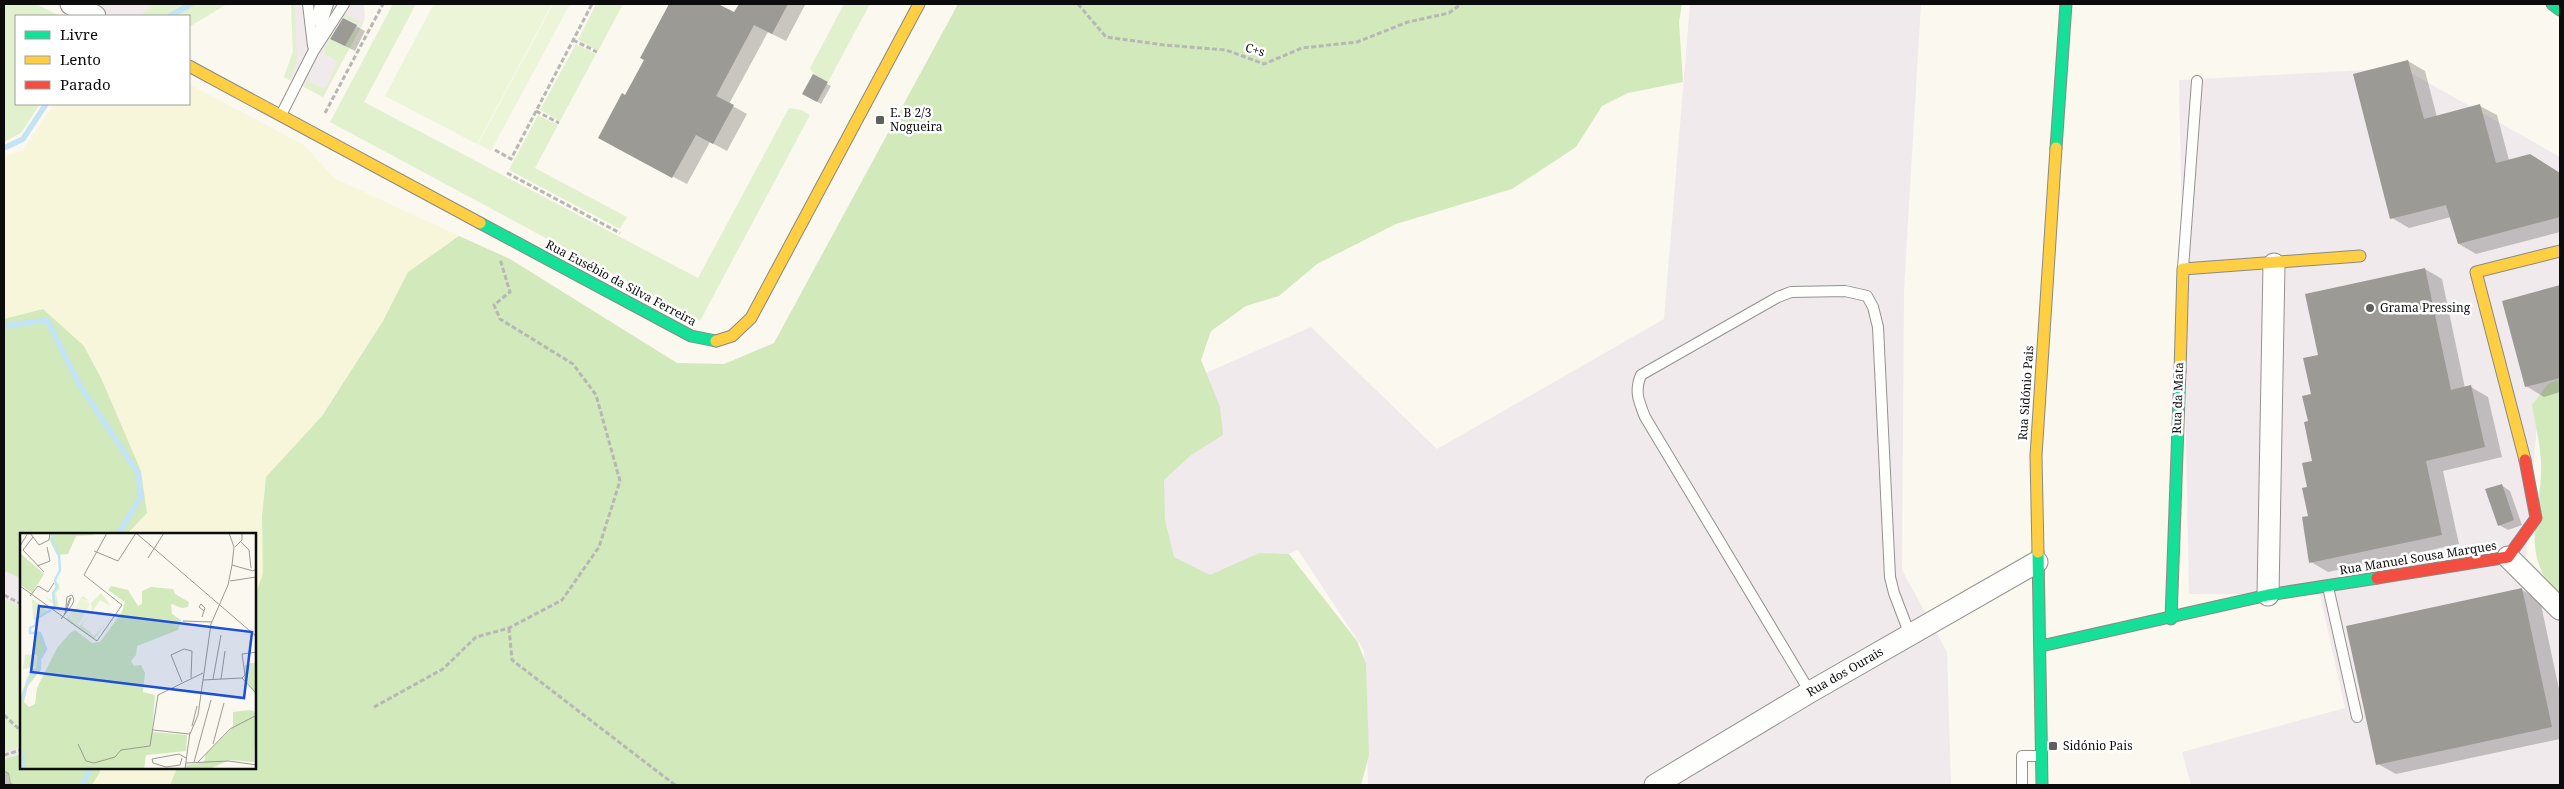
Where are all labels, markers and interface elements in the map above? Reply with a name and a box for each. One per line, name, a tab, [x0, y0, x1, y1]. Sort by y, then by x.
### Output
legend	[15, 15, 190, 105]
text: Livre	[60, 24, 98, 44]
street label: C+s	[1243, 39, 1267, 61]
text: Lento	[60, 49, 101, 69]
text: Parado	[60, 74, 111, 94]
place label: E. B 2/3 Nogueira	[890, 104, 943, 135]
marker: E. B 2/3 Nogueira	[874, 114, 886, 126]
street label: Rua Eusébio da Silva Ferreira	[543, 236, 700, 330]
place label: Grama Pressing	[2380, 299, 2471, 316]
marker: Grama Pressing	[2364, 302, 2376, 314]
street label: Rua Sidónio Pais	[2014, 345, 2037, 441]
street label: Rua da Mata	[2168, 362, 2187, 434]
inset map	[20, 533, 256, 769]
street label: Rua Manuel Sousa Marques	[2338, 537, 2498, 578]
street label: Rua dos Ourais	[1803, 643, 1886, 700]
place label: Sidónio Pais	[2063, 737, 2133, 754]
marker: Sidónio Pais	[2047, 740, 2059, 752]

